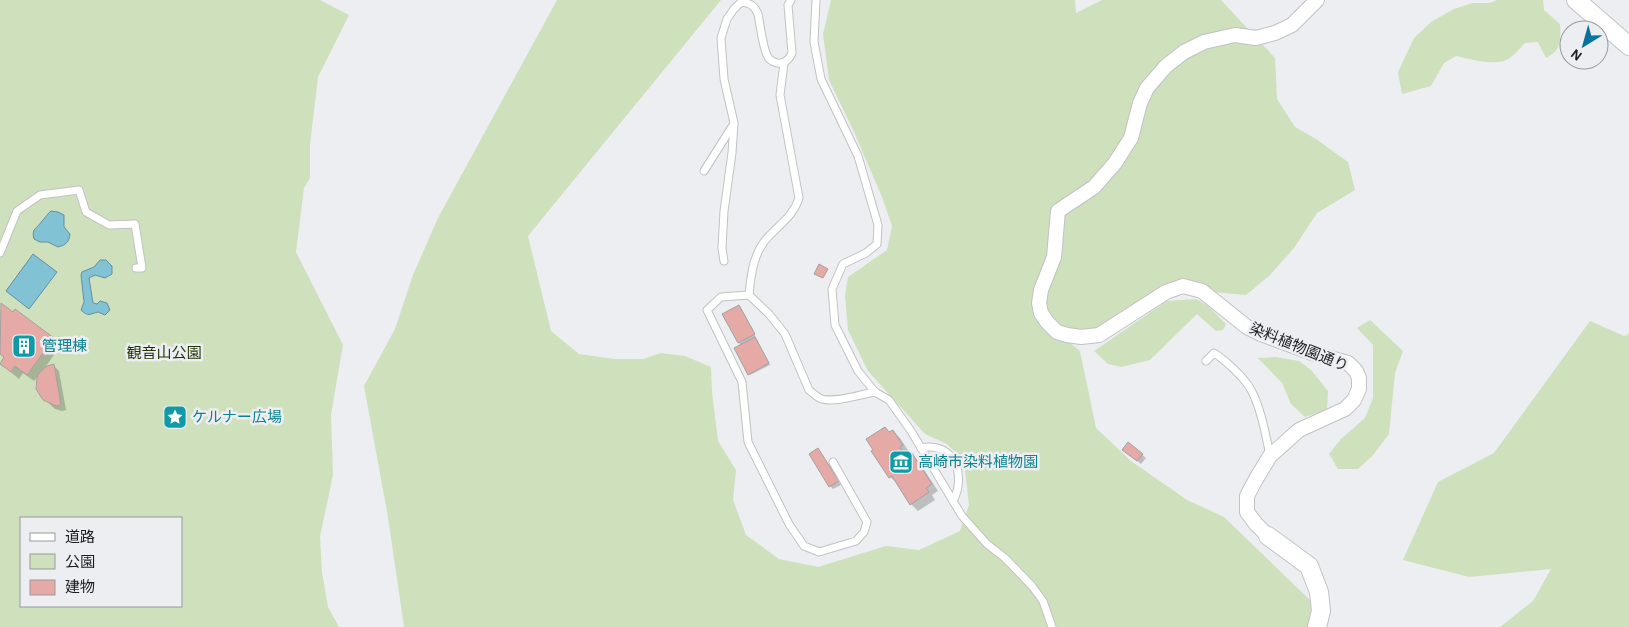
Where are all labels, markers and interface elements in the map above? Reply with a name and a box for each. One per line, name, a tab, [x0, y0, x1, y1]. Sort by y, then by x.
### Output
north arrow	[1559, 20, 1609, 70]
text: N	[1569, 46, 1585, 63]
street label: 染料植物園通り	[1247, 319, 1351, 374]
building icon: 管理棟	[11, 333, 37, 359]
place label: 管理棟	[42, 337, 87, 354]
park label: 観音山公園	[126, 345, 202, 361]
place icon: ケルナー広場	[162, 404, 188, 430]
place label: ケルナー広場	[192, 409, 282, 425]
museum icon: 高崎市染料植物園	[888, 449, 914, 475]
place label: 高崎市染料植物園	[918, 453, 1038, 470]
legend	[20, 517, 182, 607]
text: 道路	[65, 529, 95, 545]
text: 公園	[65, 554, 95, 570]
text: 建物	[65, 579, 95, 595]

